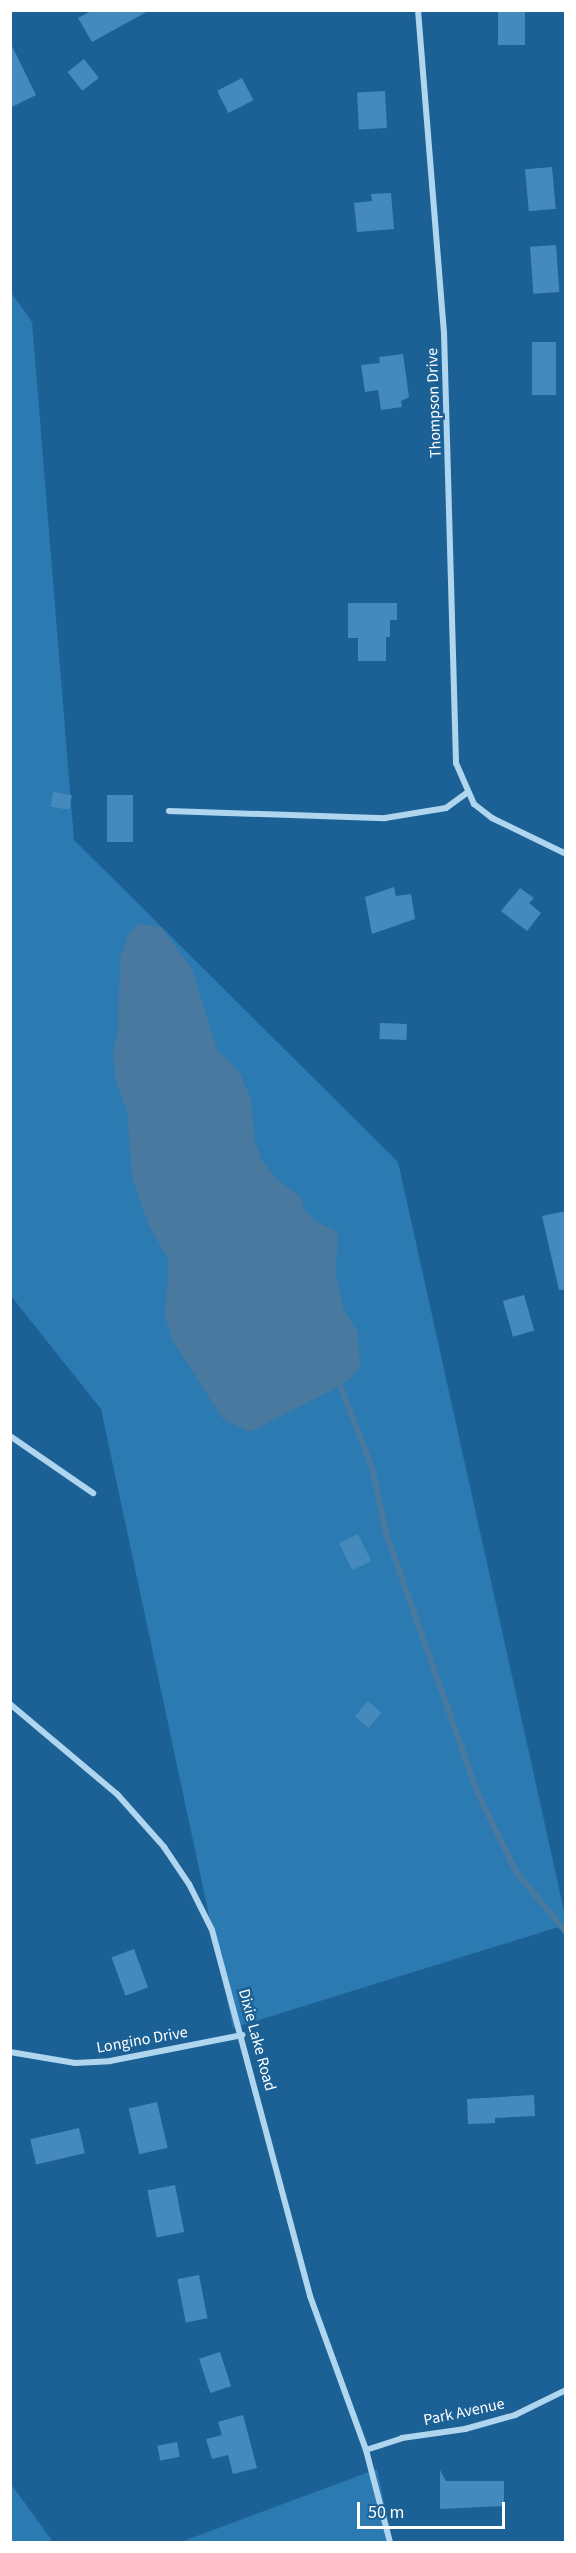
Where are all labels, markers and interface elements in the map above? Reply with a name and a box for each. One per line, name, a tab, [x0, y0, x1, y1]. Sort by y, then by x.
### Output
street label: Thompson Drive	[422, 348, 446, 458]
street label: Dixie Lake Road	[234, 1987, 280, 2093]
street label: Longino Drive	[95, 2023, 189, 2057]
street label: Park Avenue	[422, 2394, 506, 2430]
scale bar	[360, 2490, 508, 2528]
text: 50 m	[368, 2500, 404, 2525]

